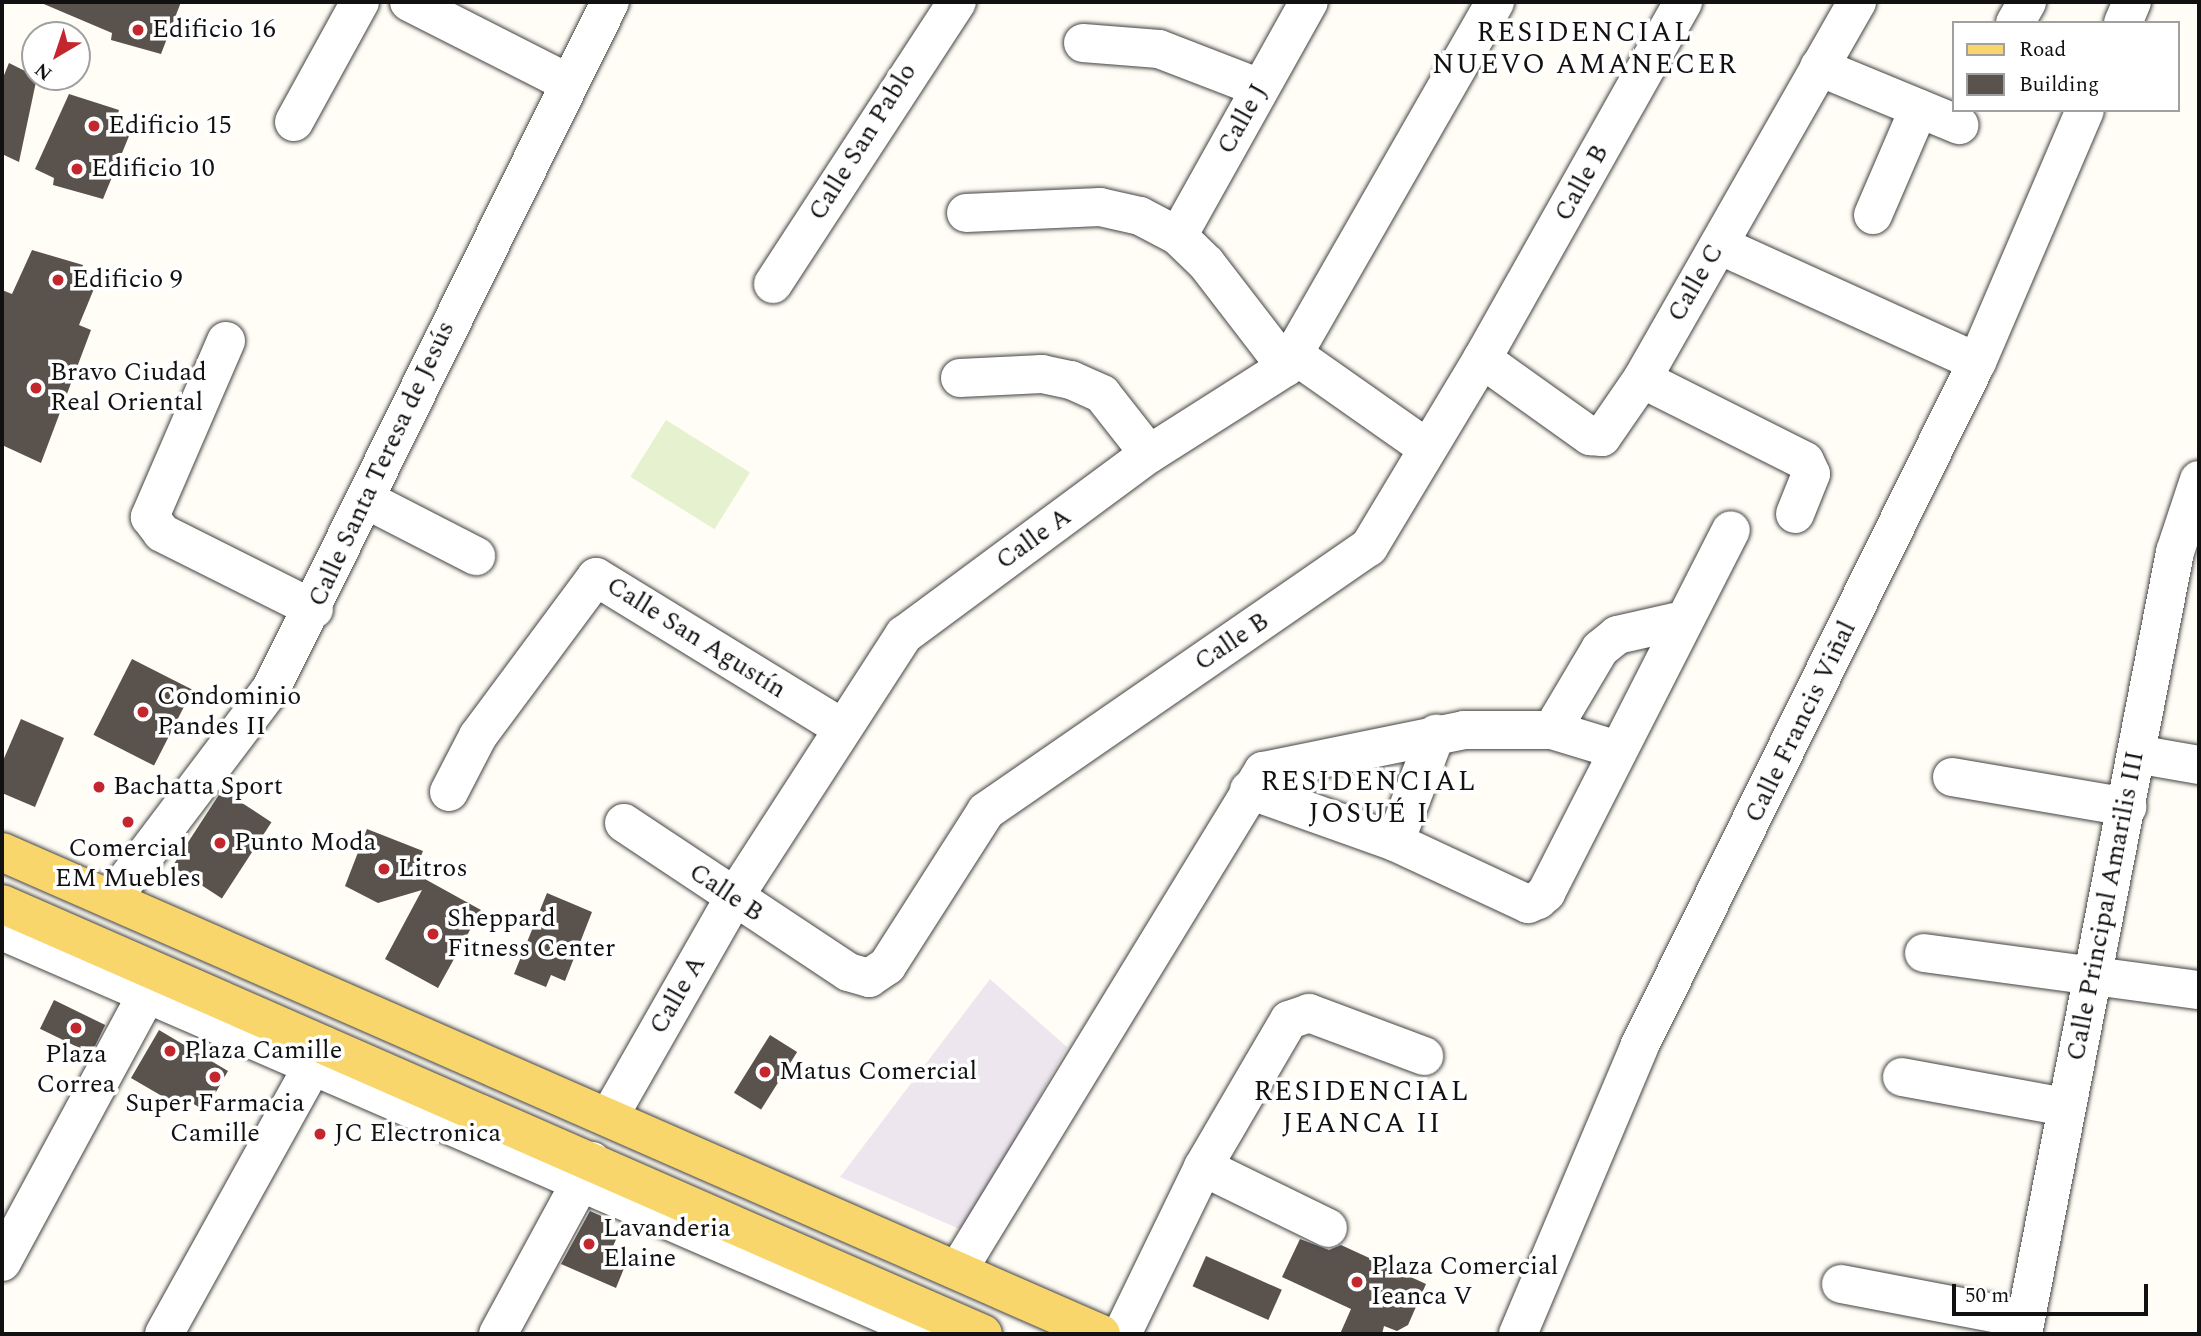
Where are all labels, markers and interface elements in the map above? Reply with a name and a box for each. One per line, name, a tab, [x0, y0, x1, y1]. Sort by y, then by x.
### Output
place label: Edificio 16	[152, 14, 276, 46]
district label: RESIDENCIAL NUEVO AMANECER	[1434, 16, 1736, 82]
north arrow	[21, 21, 91, 91]
legend	[1952, 21, 2180, 112]
marker: Edificio 16	[130, 22, 146, 38]
text: Road	[2019, 34, 2066, 66]
text: N	[29, 55, 59, 87]
street label: Calle San Pablo	[802, 58, 924, 226]
text: Building	[2019, 69, 2099, 101]
street label: Calle J	[1211, 78, 1275, 160]
place label: Edificio 15	[108, 110, 232, 142]
marker: Edificio 15	[86, 118, 102, 134]
street label: Calle B	[1548, 139, 1616, 227]
place label: Edificio 10	[91, 153, 215, 185]
marker: Edificio 10	[69, 161, 85, 177]
street label: Calle C	[1661, 239, 1731, 327]
place label: Edificio 9	[72, 264, 183, 296]
marker: Edificio 9	[50, 272, 66, 288]
street label: Calle Santa Teresa de Jesús	[302, 316, 462, 612]
place label: Bravo Ciudad Real Oriental	[50, 357, 207, 418]
marker: Bravo Ciudad Real Oriental	[28, 380, 44, 396]
street label: Calle A	[990, 501, 1078, 577]
street label: Calle San Agustín	[601, 570, 791, 706]
street label: Calle B	[1189, 606, 1275, 678]
street label: Calle Francis Viñal	[1739, 616, 1863, 828]
place label: Condominio Pandes II	[157, 681, 301, 742]
marker: Condominio Pandes II	[135, 704, 151, 720]
street label: Calle Principal Amarilis III	[2061, 749, 2151, 1063]
district label: RESIDENCIAL JOSUÉ I	[1262, 765, 1476, 831]
place label: Bachatta Sport	[113, 771, 283, 803]
marker: Bachatta Sport	[91, 779, 107, 795]
marker: Comercial EM Muebles	[120, 814, 136, 830]
place label: Punto Moda	[234, 827, 376, 859]
place label: Comercial EM Muebles	[55, 833, 201, 894]
marker: Punto Moda	[212, 835, 228, 851]
place label: Litros	[398, 853, 468, 885]
street label: Calle B	[683, 857, 769, 929]
marker: Litros	[376, 861, 392, 877]
place label: Sheppard Fitness Center	[447, 903, 615, 964]
marker: Sheppard Fitness Center	[425, 926, 441, 942]
street label: Calle A	[643, 950, 713, 1040]
marker: Plaza Correa	[68, 1020, 84, 1036]
place label: Plaza Camille	[184, 1035, 342, 1067]
place label: Plaza Correa	[37, 1039, 115, 1100]
marker: Plaza Camille	[162, 1043, 178, 1059]
place label: Matus Comercial	[779, 1056, 977, 1088]
marker: Matus Comercial	[757, 1064, 773, 1080]
marker: Super Farmacia Camille	[207, 1069, 223, 1085]
district label: RESIDENCIAL JEANCA II	[1255, 1075, 1469, 1141]
place label: Super Farmacia Camille	[125, 1088, 305, 1150]
place label: JC Electronica	[334, 1118, 501, 1150]
marker: JC Electronica	[312, 1126, 328, 1142]
place label: Lavanderia Elaine	[603, 1213, 731, 1274]
marker: Lavanderia Elaine	[581, 1236, 597, 1252]
place label: Plaza Comercial Ieanca V	[1371, 1251, 1558, 1312]
scale bar	[1956, 1270, 2152, 1314]
marker: Plaza Comercial Ieanca V	[1349, 1274, 1365, 1290]
text: 50 m	[1965, 1280, 2009, 1312]

